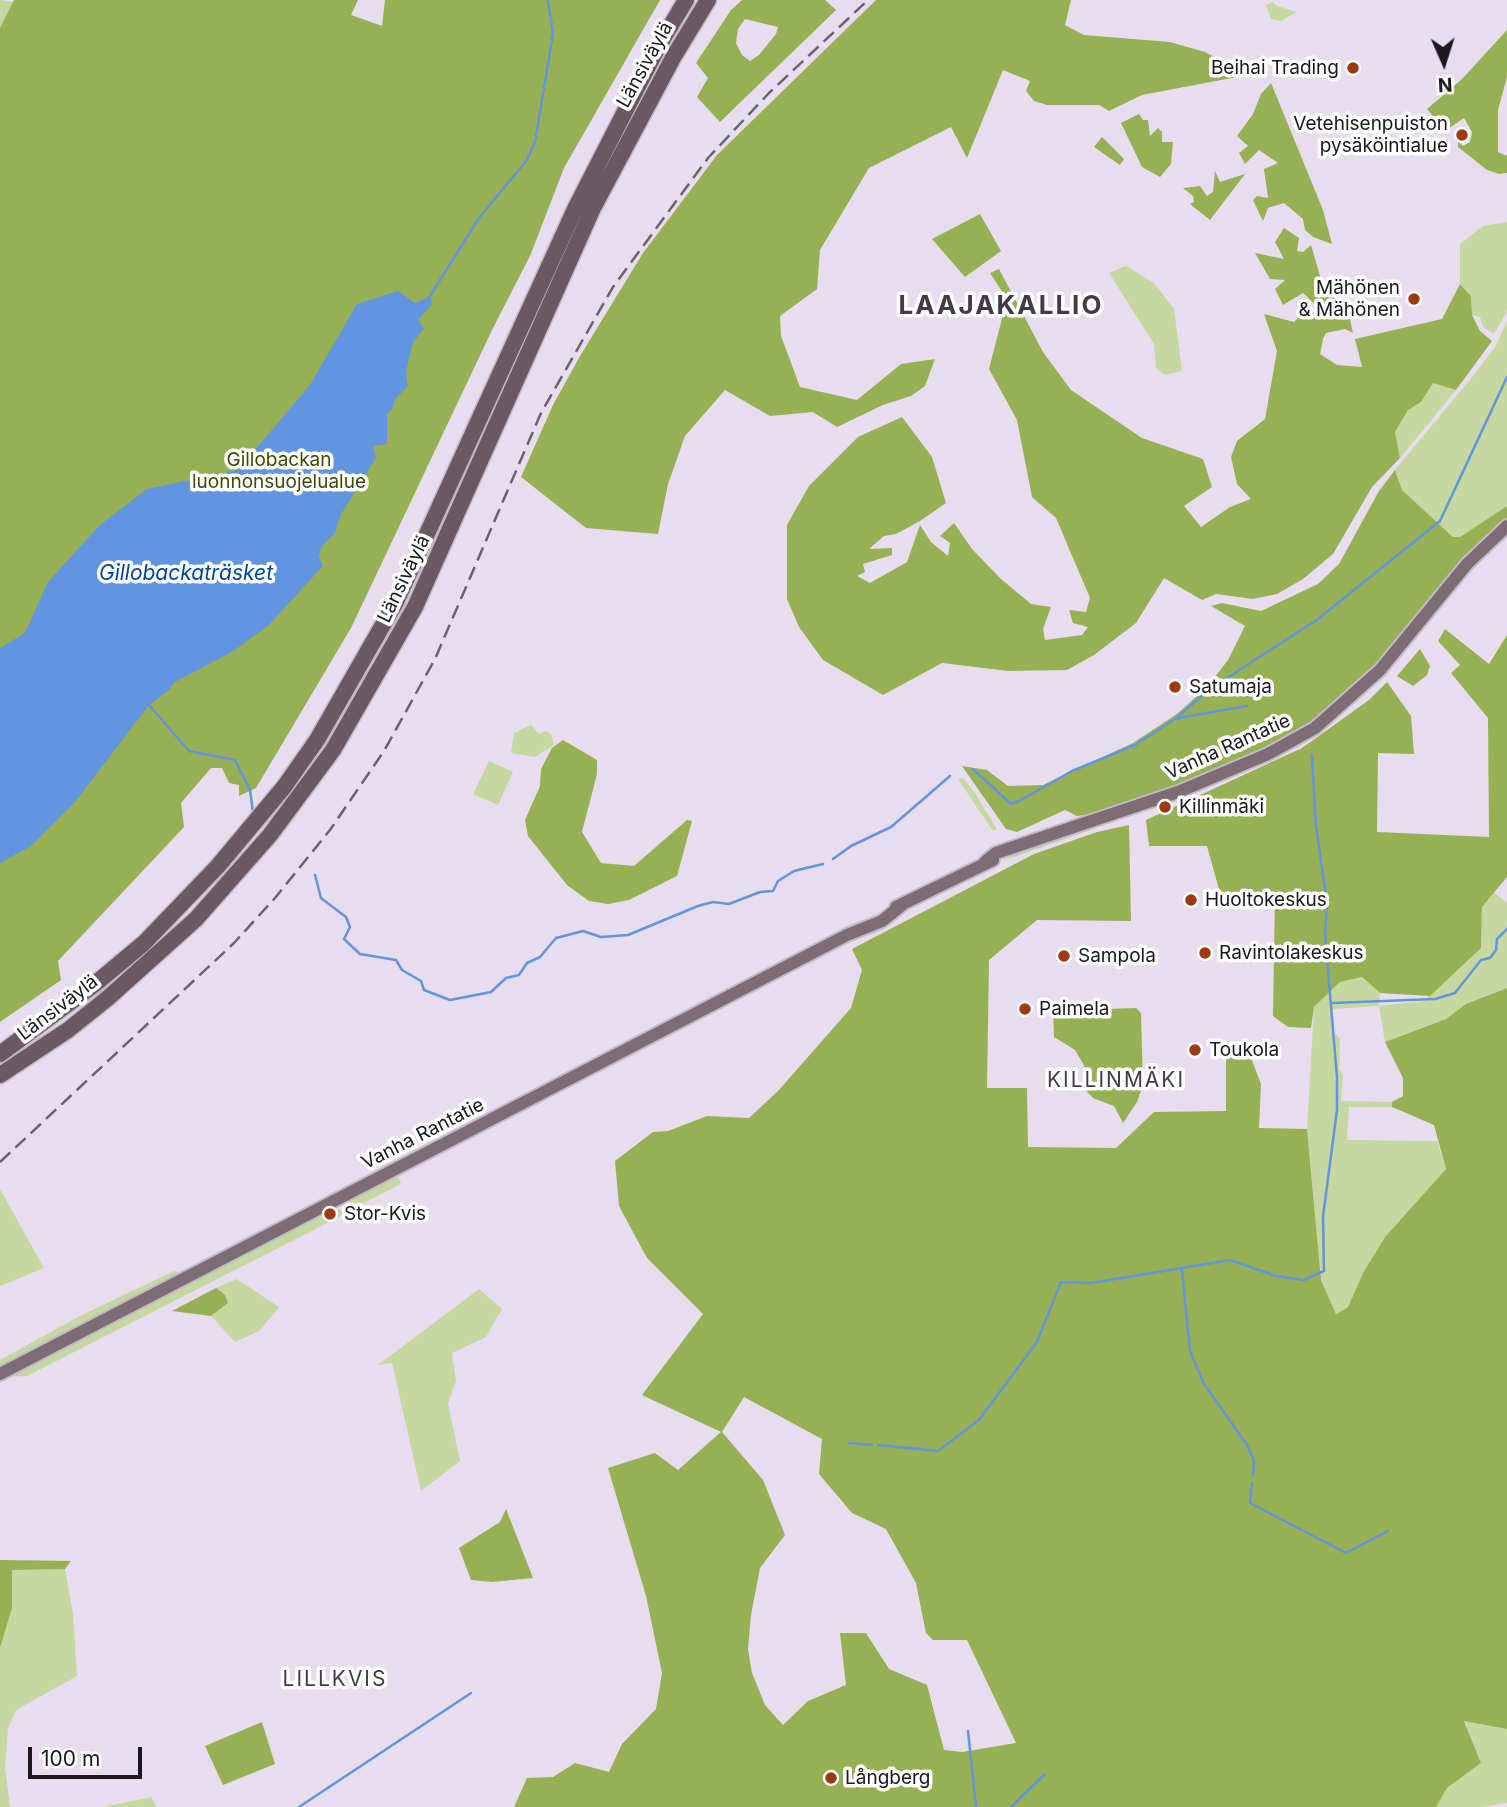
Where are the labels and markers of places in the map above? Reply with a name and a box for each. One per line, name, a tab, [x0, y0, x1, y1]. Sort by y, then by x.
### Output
place label: Beihai Trading	[1211, 57, 1339, 79]
marker: Beihai Trading	[1345, 60, 1361, 76]
place label: Vetehisenpuiston pysäköintialue	[1293, 113, 1448, 157]
marker: Vetehisenpuiston pysäköintialue	[1454, 127, 1470, 143]
place label: Mähönen & Mähönen	[1298, 277, 1400, 321]
marker: Mähönen & Mähönen	[1406, 291, 1422, 307]
place label: Satumaja	[1189, 676, 1272, 698]
marker: Satumaja	[1167, 679, 1183, 695]
place label: Killinmäki	[1179, 796, 1264, 818]
marker: Killinmäki	[1157, 799, 1173, 815]
place label: Huoltokeskus	[1205, 889, 1327, 911]
marker: Huoltokeskus	[1183, 892, 1199, 908]
place label: Ravintolakeskus	[1219, 942, 1364, 964]
place label: Sampola	[1078, 945, 1156, 967]
marker: Ravintolakeskus	[1197, 945, 1213, 961]
marker: Sampola	[1056, 948, 1072, 964]
place label: Paimela	[1039, 998, 1109, 1020]
marker: Paimela	[1017, 1001, 1033, 1017]
place label: Toukola	[1209, 1039, 1279, 1061]
marker: Toukola	[1187, 1042, 1203, 1058]
place label: Stor-Kvis	[344, 1203, 426, 1225]
marker: Stor-Kvis	[322, 1206, 338, 1222]
place label: Långberg	[845, 1767, 930, 1789]
marker: Långberg	[823, 1770, 839, 1786]

